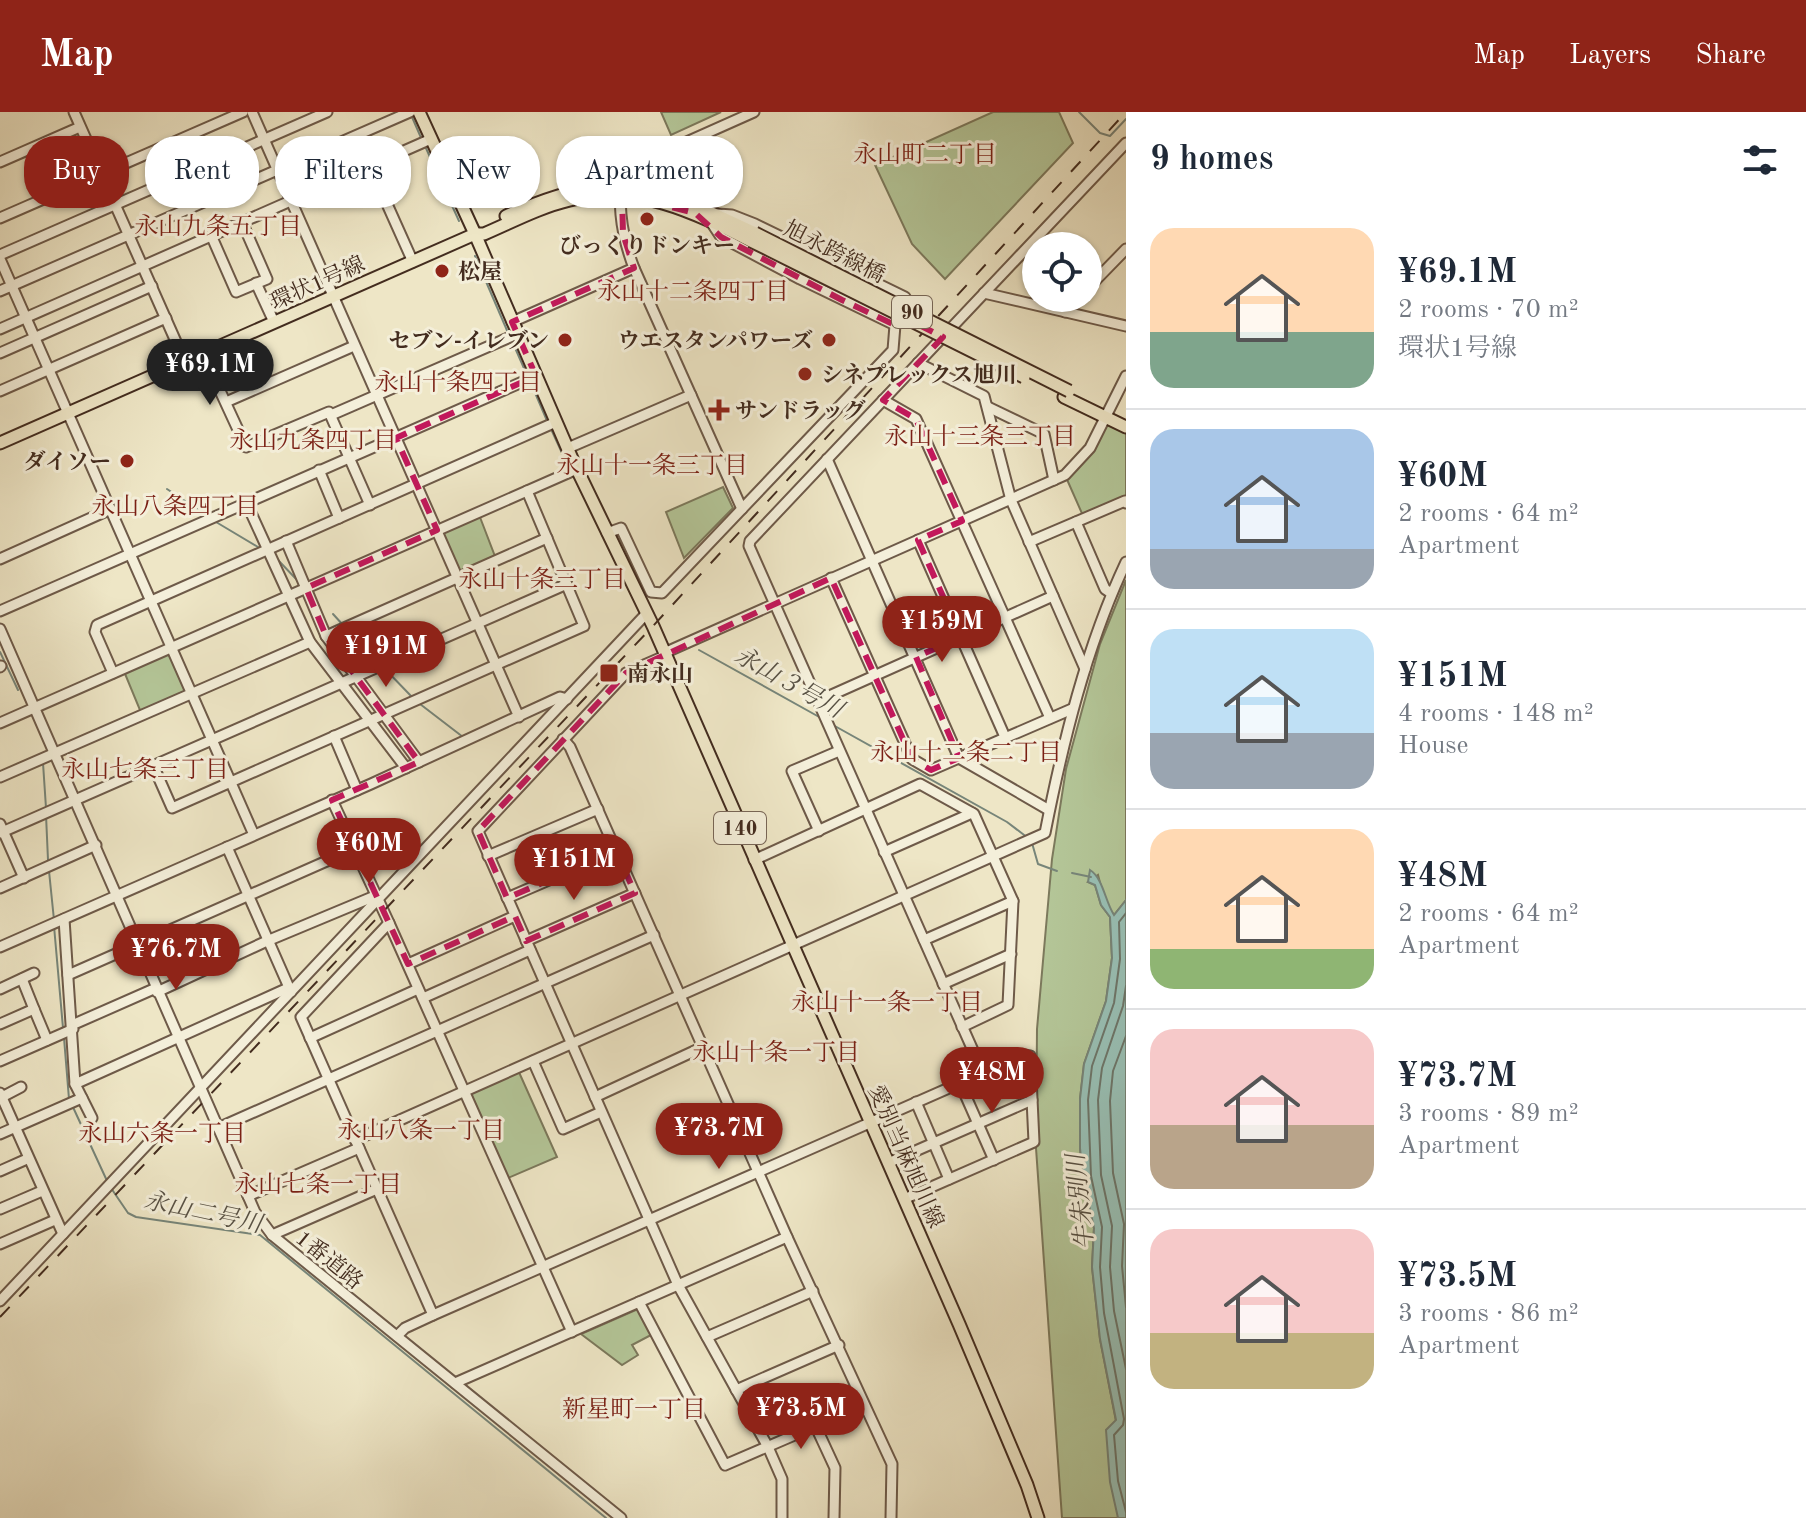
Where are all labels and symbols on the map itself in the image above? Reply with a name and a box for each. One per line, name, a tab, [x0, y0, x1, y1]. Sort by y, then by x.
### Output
district label: 永山町二丁目	[853, 141, 997, 168]
marker: びっくりドンキー	[638, 210, 656, 228]
district label: 永山九条五丁目	[134, 213, 302, 240]
street label: 旭永跨線橋	[780, 216, 889, 288]
place label: びっくりドンキー	[559, 234, 735, 258]
street label: 環状1号線	[266, 251, 368, 314]
place label: 松屋	[458, 260, 502, 284]
marker: 松屋	[433, 262, 451, 280]
district label: 永山十二条四丁目	[597, 278, 789, 305]
road number: 90	[892, 296, 932, 328]
place label: セブン-イレブン	[389, 329, 549, 353]
place label: ウエスタンパワーズ	[618, 329, 813, 353]
marker: セブン-イレブン	[556, 331, 574, 349]
marker: ウエスタンパワーズ	[820, 331, 838, 349]
pin: ¥69.1M	[145, 339, 275, 407]
place label: シネプレックス旭川	[821, 362, 1017, 387]
marker: シネプレックス旭川	[796, 365, 814, 383]
district label: 永山十条四丁目	[374, 369, 542, 396]
place label: サンドラッグ	[735, 399, 865, 423]
marker: サンドラッグ	[710, 401, 728, 419]
district label: 永山十三条三丁目	[884, 423, 1076, 450]
district label: 永山九条四丁目	[229, 427, 397, 454]
place label: ダイソー	[23, 450, 111, 474]
marker: ダイソー	[118, 452, 136, 470]
district label: 永山十一条三丁目	[556, 452, 748, 479]
district label: 永山八条四丁目	[91, 493, 259, 520]
district label: 永山十条三丁目	[458, 566, 626, 593]
pin: ¥159M	[886, 596, 998, 664]
pin: ¥191M	[330, 621, 442, 689]
water label: 永山３号川	[730, 642, 850, 725]
place label: 南永山	[627, 661, 693, 686]
marker: 南永山	[598, 662, 620, 684]
district label: 永山十二条二丁目	[870, 739, 1062, 766]
district label: 永山七条三丁目	[61, 756, 229, 783]
road number: 140	[714, 812, 766, 844]
pin: ¥60M	[322, 818, 416, 886]
pin: ¥151M	[518, 834, 630, 902]
pin: ¥76.7M	[111, 924, 241, 992]
district label: 永山十一条一丁目	[791, 989, 983, 1016]
district label: 永山十条一丁目	[692, 1039, 860, 1066]
pin: ¥48M	[945, 1047, 1039, 1115]
street label: 愛別当麻旭川線	[864, 1081, 948, 1232]
pin: ¥73.7M	[654, 1103, 784, 1171]
district label: 永山八条一丁目	[337, 1117, 505, 1144]
district label: 永山六条一丁目	[78, 1120, 246, 1147]
water label: 牛朱別川	[1062, 1150, 1099, 1251]
district label: 永山七条一丁目	[234, 1171, 402, 1198]
water label: 永山二号川	[141, 1187, 267, 1239]
street label: 1番道路	[291, 1226, 368, 1294]
pin: ¥73.5M	[736, 1383, 866, 1451]
district label: 新星町一丁目	[562, 1396, 706, 1423]

